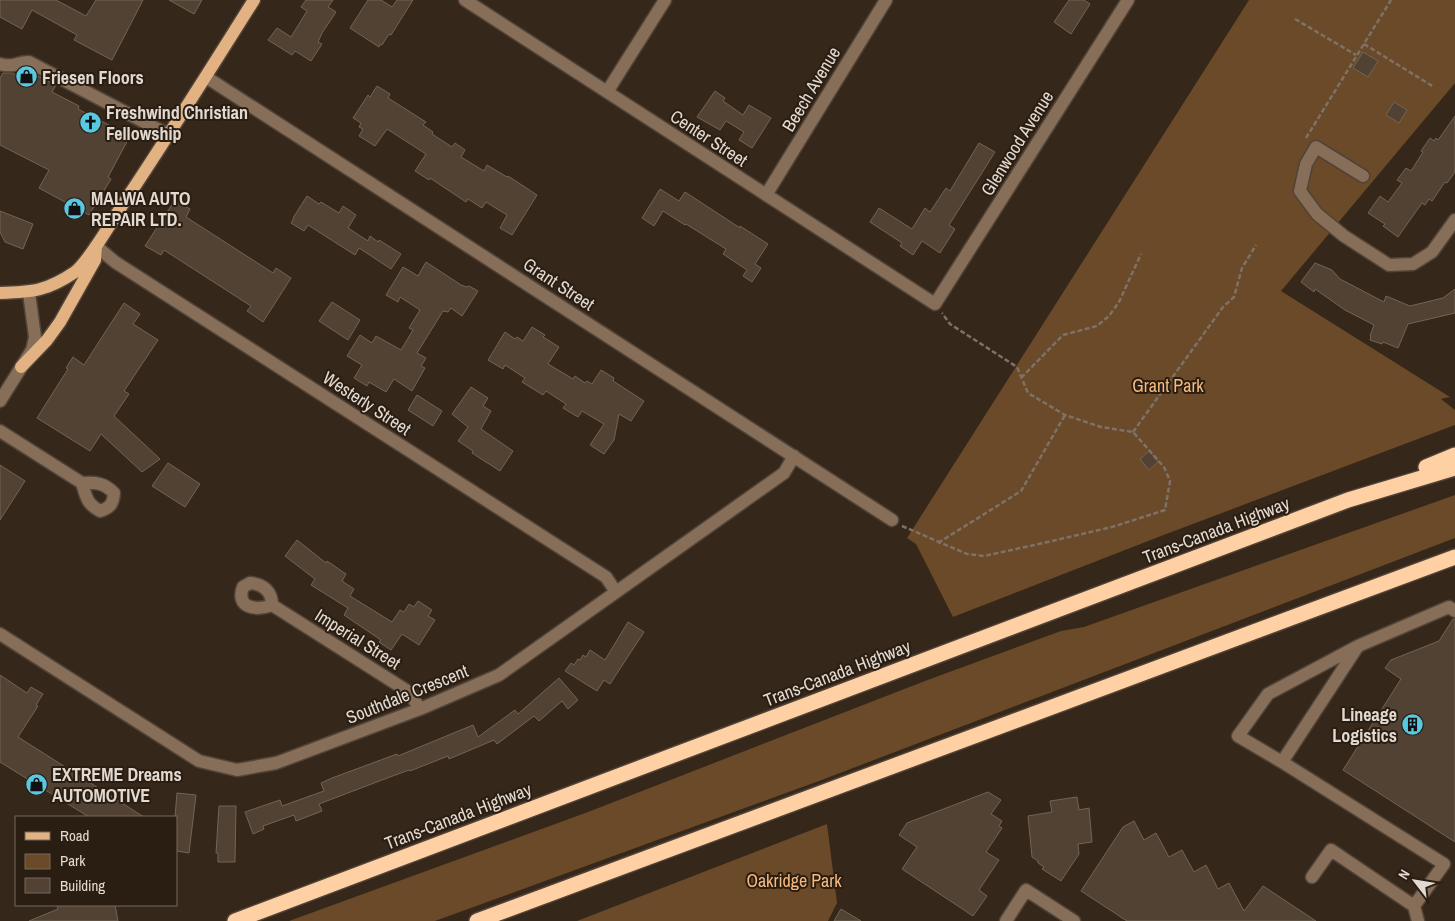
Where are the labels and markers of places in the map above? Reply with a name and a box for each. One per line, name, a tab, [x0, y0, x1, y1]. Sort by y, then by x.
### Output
shop icon: Friesen Floors	[14, 65, 38, 89]
place label: Friesen Floors	[42, 65, 144, 90]
place label: Freshwind Christian Fellowship	[106, 100, 248, 146]
church icon: Freshwind Christian Fellowship	[78, 110, 102, 134]
place label: MALWA AUTO REPAIR LTD.	[91, 186, 191, 232]
shop icon: MALWA AUTO REPAIR LTD.	[63, 196, 87, 220]
place label: Lineage Logistics	[1332, 702, 1397, 748]
building icon: Lineage Logistics	[1401, 712, 1425, 736]
place label: EXTREME Dreams AUTOMOTIVE	[52, 762, 182, 808]
shop icon: EXTREME Dreams AUTOMOTIVE	[24, 772, 48, 796]

